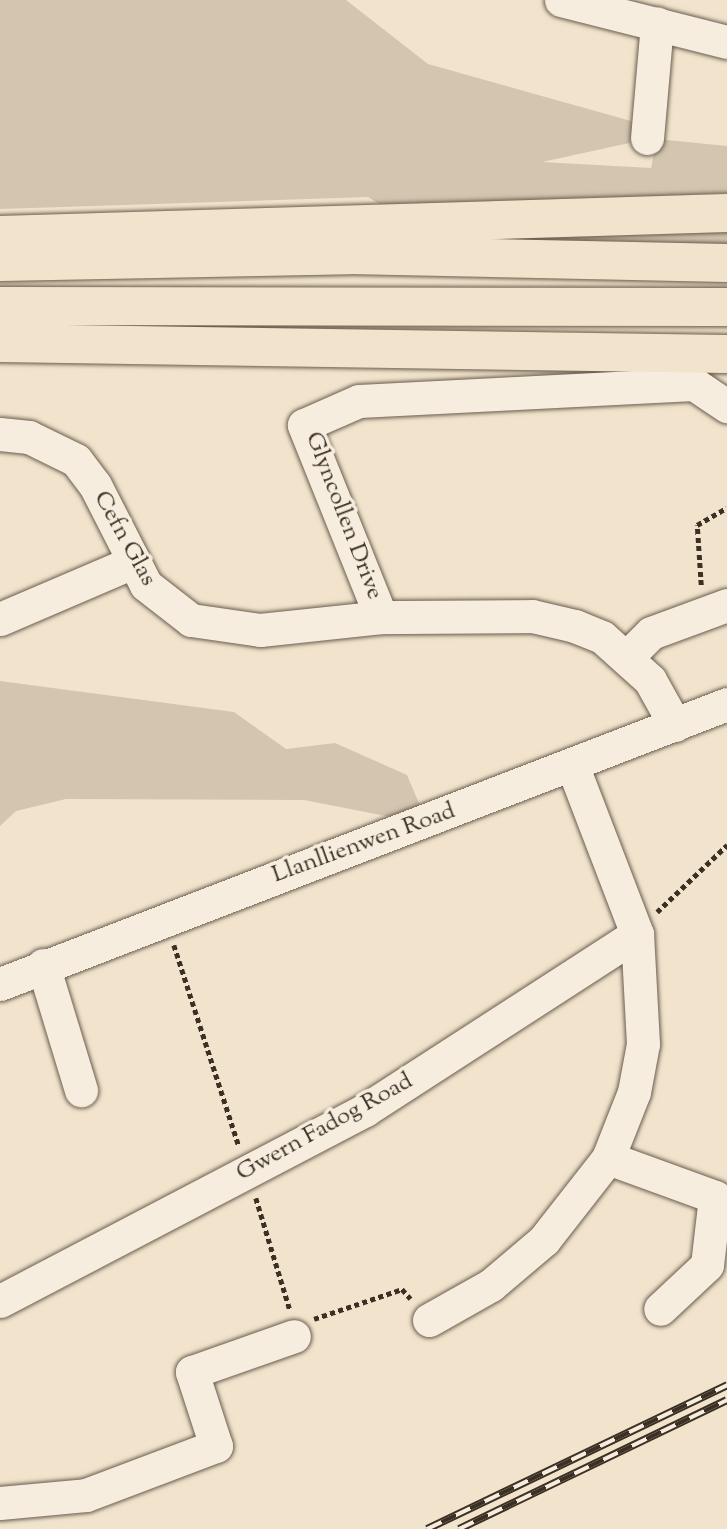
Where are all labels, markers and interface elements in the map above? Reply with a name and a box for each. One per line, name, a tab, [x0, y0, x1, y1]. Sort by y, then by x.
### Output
street label: Glyncollen Drive	[298, 428, 388, 604]
street label: Cefn Glas	[86, 486, 162, 592]
street label: Llanllienwen Road	[268, 797, 460, 891]
street label: Gwern Fadog Road	[232, 1068, 418, 1188]

